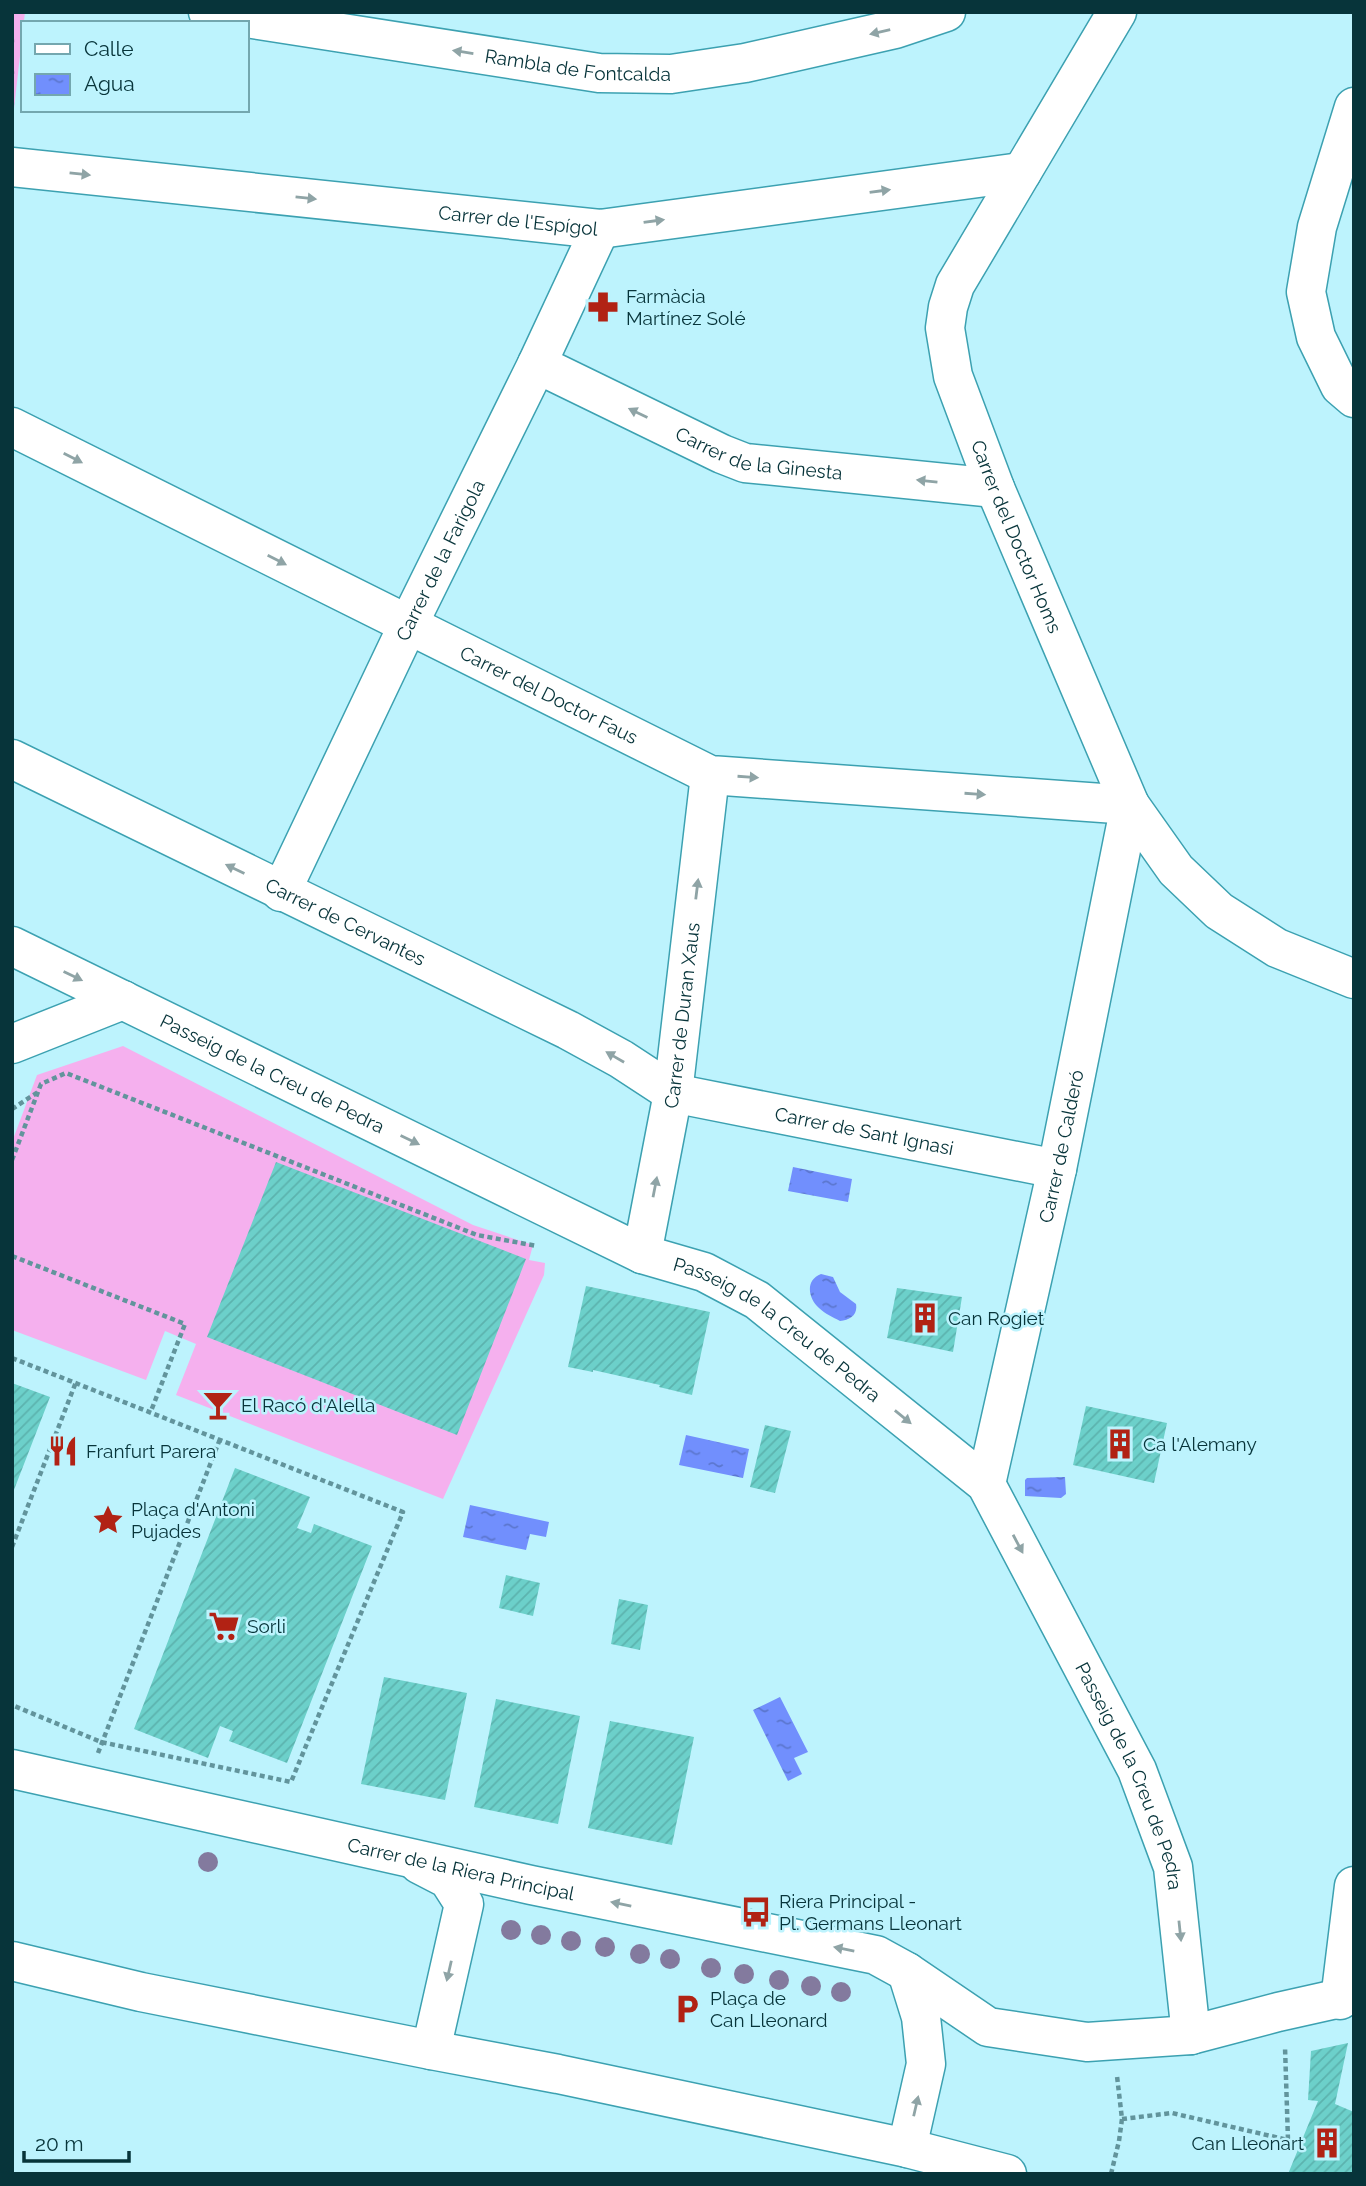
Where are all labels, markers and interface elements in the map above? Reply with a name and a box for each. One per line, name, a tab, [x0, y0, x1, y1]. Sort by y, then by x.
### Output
legend	[21, 21, 248, 112]
one-way arrow	[869, 27, 891, 38]
text: Calle	[84, 36, 134, 61]
street label: Rambla de Fontcalda	[483, 44, 671, 85]
one-way arrow	[452, 46, 474, 57]
text: Agua	[84, 71, 135, 96]
one-way arrow	[69, 168, 91, 179]
one-way arrow	[869, 185, 891, 196]
one-way arrow	[296, 192, 318, 203]
street label: Carrer de l'Espígol	[437, 201, 600, 240]
one-way arrow	[643, 216, 665, 227]
place label: Farmàcia Martínez Solé	[626, 285, 746, 329]
pharmacy icon: Farmàcia Martínez Solé	[586, 290, 620, 324]
one-way arrow	[628, 408, 648, 419]
street label: Carrer de la Ginesta	[672, 422, 844, 484]
street label: Carrer del Doctor Homs	[967, 437, 1066, 636]
one-way arrow	[63, 452, 83, 463]
one-way arrow	[916, 475, 938, 486]
street label: Carrer de la Farigola	[391, 476, 489, 644]
one-way arrow	[267, 554, 287, 565]
street label: Carrer del Doctor Faus	[456, 641, 642, 748]
one-way arrow	[737, 772, 759, 783]
one-way arrow	[964, 789, 986, 800]
one-way arrow	[225, 864, 245, 875]
street label: Carrer de Cervantes	[262, 873, 429, 970]
one-way arrow	[691, 878, 702, 900]
street label: Carrer de Duran Xaus	[659, 921, 704, 1110]
one-way arrow	[63, 970, 83, 981]
street label: Passeig de la Creu de Pedra	[157, 1009, 388, 1137]
one-way arrow	[605, 1051, 625, 1063]
street label: Carrer de Calderó	[1034, 1068, 1088, 1225]
street label: Carrer de Sant Ignasi	[773, 1102, 956, 1159]
one-way arrow	[400, 1135, 420, 1146]
one-way arrow	[650, 1176, 661, 1198]
street label: Passeig de la Creu de Pedra	[671, 1253, 885, 1406]
building icon: Can Rogiet	[908, 1301, 942, 1335]
place label: Can Rogiet	[948, 1307, 1045, 1329]
bar icon: El Racó d'Alella	[201, 1388, 235, 1422]
place label: El Racó d'Alella	[241, 1394, 375, 1416]
one-way arrow	[895, 1409, 912, 1424]
building icon: Ca l'Alemany	[1103, 1427, 1137, 1461]
place label: Ca l'Alemany	[1143, 1433, 1257, 1455]
restaurant icon: Franfurt Parera	[46, 1434, 80, 1468]
place label: Franfurt Parera	[86, 1440, 216, 1462]
place label: Plaça d'Antoni Pujades	[131, 1498, 255, 1542]
place icon: Plaça d'Antoni Pujades	[91, 1503, 125, 1537]
one-way arrow	[1013, 1534, 1024, 1554]
supermarket icon: Sorli	[207, 1609, 241, 1643]
place label: Sorli	[247, 1615, 286, 1637]
street label: Passeig de la Creu de Pedra	[1071, 1658, 1186, 1891]
street label: Carrer de la Riera Principal	[345, 1833, 577, 1905]
place label: Riera Principal - Pl. Germans Lleonart	[779, 1890, 963, 1934]
bus stop icon: Riera Principal - Pl. Germans Lleonart	[739, 1895, 773, 1929]
one-way arrow	[610, 1898, 632, 1909]
one-way arrow	[1175, 1920, 1186, 1942]
one-way arrow	[832, 1943, 854, 1954]
one-way arrow	[443, 1960, 454, 1982]
place label: Plaça de Can Lleonard	[710, 1987, 828, 2031]
parking icon: Plaça de Can Lleonard	[670, 1992, 704, 2026]
one-way arrow	[911, 2095, 922, 2117]
scale bar	[24, 2120, 130, 2164]
building icon: Can Lleonart	[1310, 2126, 1344, 2160]
text: 20 m	[35, 2131, 83, 2156]
place label: Can Lleonart	[1192, 2132, 1305, 2154]

